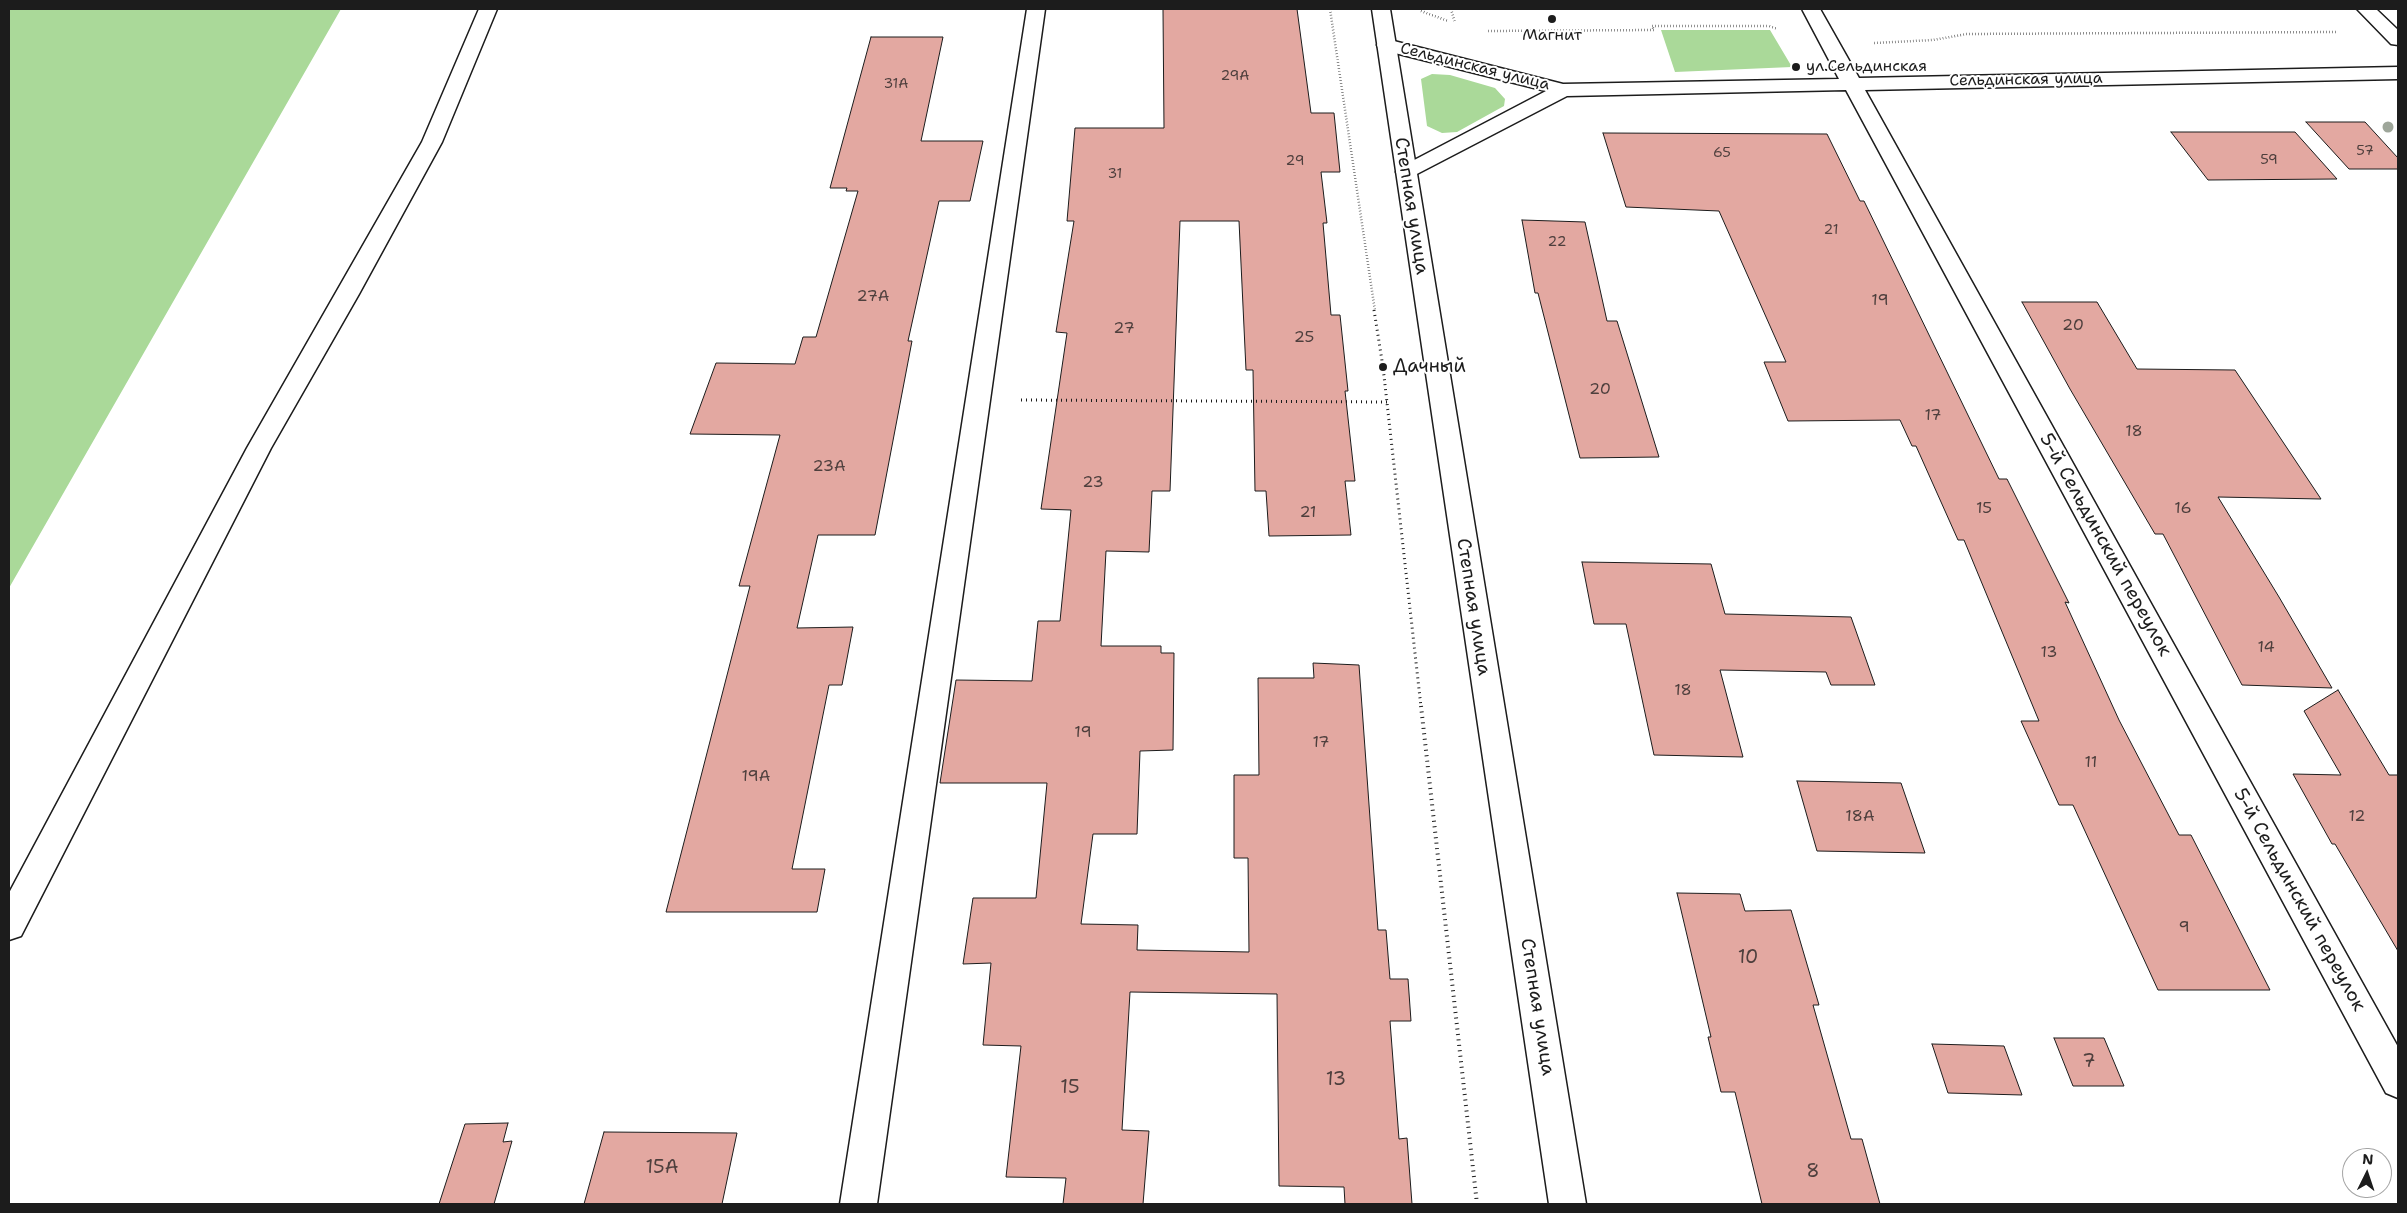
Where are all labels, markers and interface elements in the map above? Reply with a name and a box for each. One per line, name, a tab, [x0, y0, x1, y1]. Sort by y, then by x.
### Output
marker: Магнит	[1546, 13, 1558, 25]
place label: Магнит	[1522, 26, 1582, 46]
street label: Сельдинская улица	[1398, 39, 1552, 95]
place label: ул.Сельдинская	[1806, 57, 1927, 77]
marker: ул.Сельдинская	[1790, 61, 1802, 73]
house number: 29А	[1220, 68, 1250, 84]
street label: Сельдинская улица	[1949, 69, 2103, 91]
house number: 31А	[883, 76, 909, 92]
street label: Степная улица	[1389, 136, 1433, 276]
house number: 57	[2356, 143, 2374, 159]
house number: 65	[1713, 145, 1731, 161]
house number: 59	[2260, 152, 2278, 168]
house number: 29	[1286, 153, 1304, 169]
house number: 31	[1108, 166, 1122, 182]
house number: 21	[1824, 222, 1838, 238]
house number: 22	[1548, 234, 1566, 250]
house number: 27А	[857, 287, 889, 307]
house number: 19	[1871, 291, 1889, 311]
house number: 20	[2062, 316, 2084, 336]
house number: 27	[1113, 319, 1135, 339]
house number: 25	[1294, 328, 1314, 348]
place label: Дачный	[1393, 356, 1466, 378]
marker: Дачный	[1377, 361, 1389, 373]
house number: 20	[1589, 380, 1611, 400]
house number: 17	[1924, 406, 1942, 426]
house number: 18	[2125, 422, 2143, 442]
street label: 5-й Сельдинский переулок	[2034, 430, 2176, 660]
house number: 23А	[812, 457, 846, 477]
house number: 23	[1082, 473, 1104, 493]
house number: 15	[1976, 499, 1992, 519]
house number: 16	[2174, 499, 2192, 519]
house number: 21	[1299, 503, 1317, 523]
street label: Степная улица	[1451, 537, 1495, 677]
house number: 14	[2257, 638, 2275, 658]
house number: 13	[2040, 643, 2058, 663]
house number: 18	[1674, 681, 1692, 701]
house number: 19	[1074, 723, 1092, 743]
house number: 17	[1312, 733, 1330, 753]
house number: 11	[2085, 753, 2097, 773]
house number: 19А	[742, 767, 770, 787]
street label: 5-й Сельдинский переулок	[2228, 785, 2370, 1015]
house number: 18А	[1845, 807, 1875, 827]
house number: 12	[2348, 807, 2366, 827]
house number: 9	[2178, 918, 2190, 938]
street label: Степная улица	[1515, 937, 1559, 1077]
house number: 10	[1738, 947, 1758, 969]
house number: 7	[2082, 1051, 2096, 1073]
house number: 13	[1326, 1069, 1346, 1091]
house number: 15	[1060, 1077, 1080, 1099]
north arrow	[2342, 1148, 2392, 1198]
text: N	[2362, 1150, 2374, 1168]
house number: 15А	[645, 1157, 679, 1179]
house number: 8	[1806, 1161, 1820, 1183]

